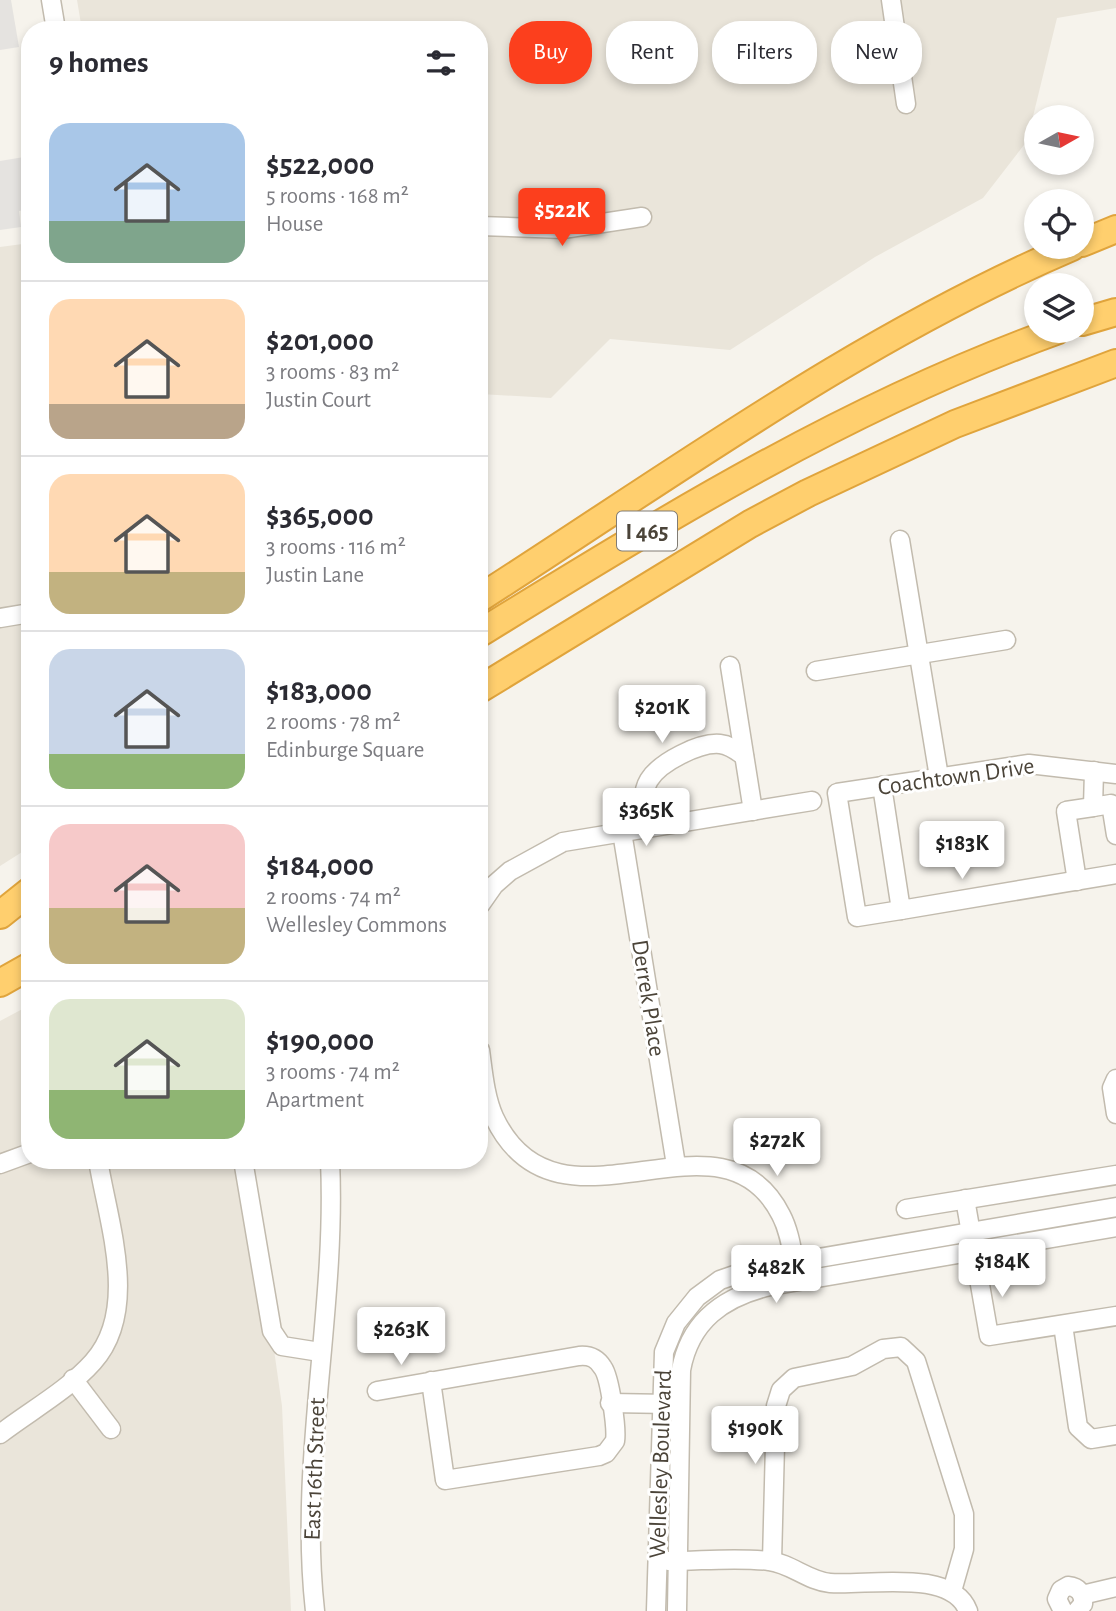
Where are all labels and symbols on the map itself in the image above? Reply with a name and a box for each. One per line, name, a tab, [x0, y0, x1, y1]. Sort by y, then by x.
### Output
north arrow	[1024, 105, 1094, 175]
pin: $522K	[513, 188, 611, 248]
road number: I 465	[617, 512, 677, 551]
pin: $201K	[613, 686, 711, 745]
street label: Coachtown Drive	[876, 754, 1036, 800]
pin: $365K	[597, 788, 695, 848]
pin: $183K	[913, 822, 1011, 881]
street label: Derrek Place	[627, 938, 669, 1058]
pin: $272K	[728, 1118, 826, 1178]
pin: $184K	[953, 1240, 1051, 1299]
pin: $482K	[727, 1246, 825, 1305]
pin: $263K	[352, 1308, 450, 1367]
street label: Wellesley Boulevard	[646, 1369, 676, 1559]
street label: East 16th Street	[301, 1397, 329, 1541]
pin: $190K	[706, 1406, 804, 1466]

